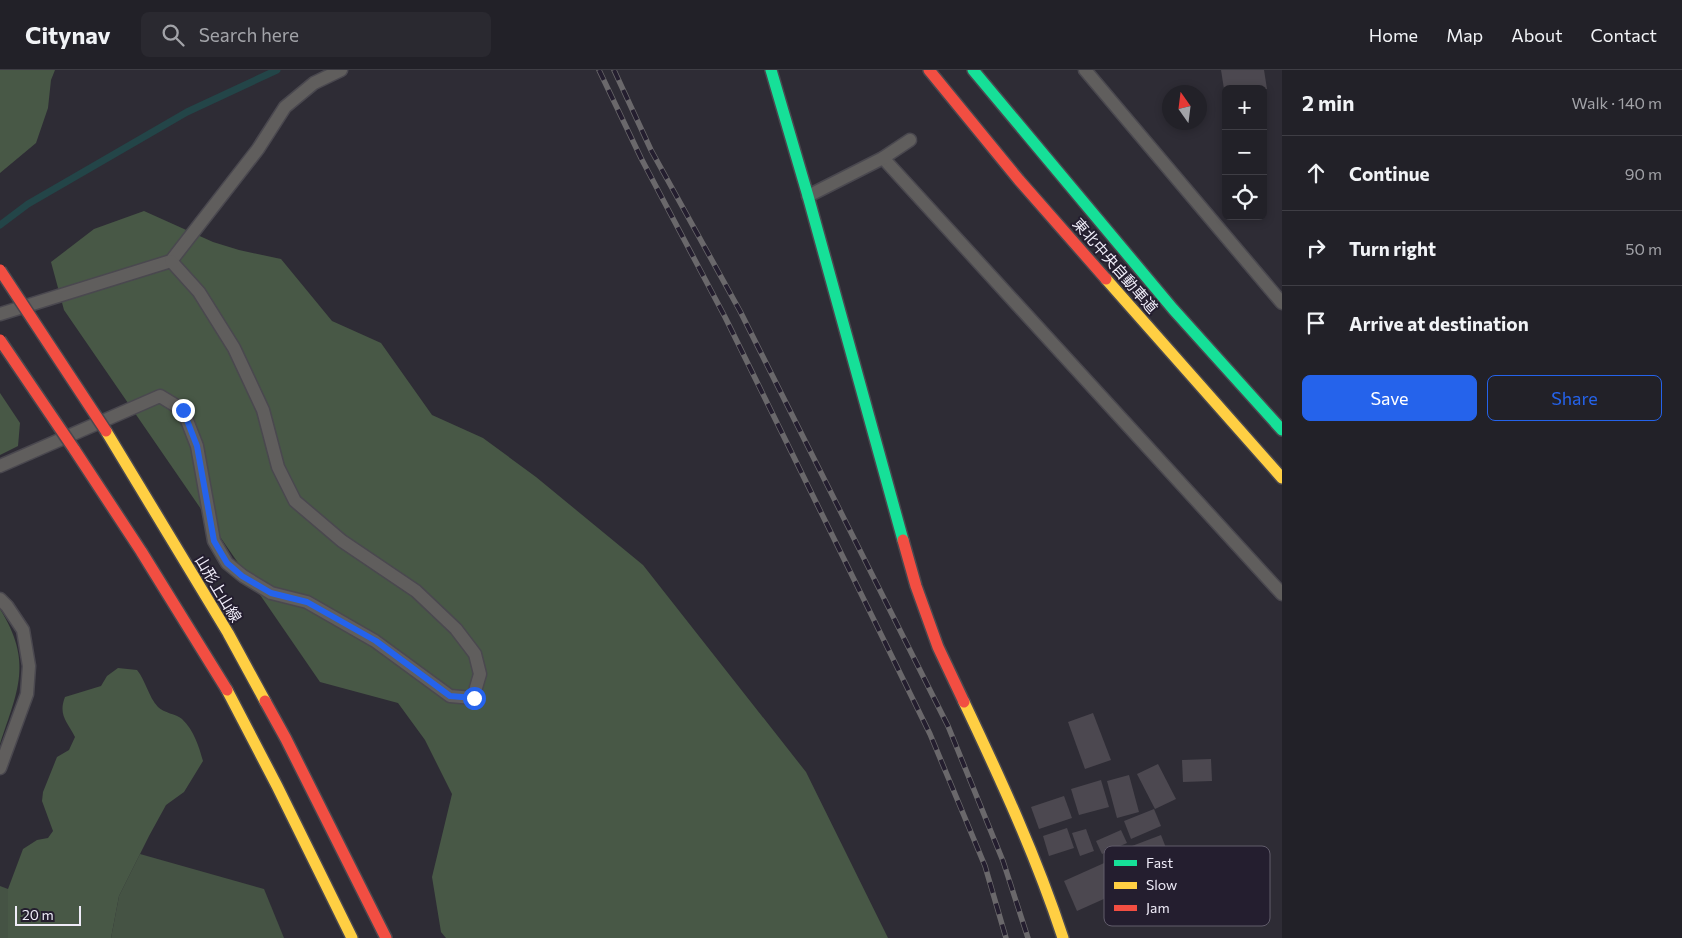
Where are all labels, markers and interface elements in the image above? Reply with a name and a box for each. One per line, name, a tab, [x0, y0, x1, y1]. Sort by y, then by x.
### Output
search box	[141, 12, 491, 57]
text: Citynav	[25, 20, 111, 49]
icon: search	[159, 21, 187, 49]
text: Search here	[199, 23, 299, 46]
text: Home	[1369, 24, 1418, 46]
text: Map	[1446, 24, 1483, 46]
text: About	[1511, 24, 1563, 46]
text: Contact	[1591, 24, 1657, 46]
north arrow	[1162, 85, 1207, 130]
map controls	[1222, 85, 1267, 220]
button: +	[1222, 85, 1267, 130]
text: 2 min	[1302, 90, 1354, 115]
text: Walk · 140 m	[1572, 93, 1662, 112]
button: −	[1222, 130, 1267, 175]
icon: ahead	[1302, 159, 1330, 187]
text: Continue	[1349, 162, 1429, 185]
text: 90 m	[1625, 164, 1662, 183]
button: locate	[1222, 175, 1267, 220]
street label: 東北中央自動車道	[1070, 214, 1162, 317]
icon: right	[1302, 234, 1330, 262]
text: Turn right	[1349, 237, 1436, 260]
text: 50 m	[1625, 239, 1662, 258]
icon: arrive	[1302, 309, 1330, 337]
text: Arrive at destination	[1349, 312, 1529, 335]
button: Save	[1302, 375, 1477, 421]
button: Share	[1487, 375, 1662, 421]
route end	[172, 399, 195, 422]
street label: 山形上山線	[192, 552, 246, 625]
route start	[463, 687, 486, 710]
legend	[1104, 846, 1270, 926]
text: Fast	[1146, 854, 1173, 871]
text: Slow	[1146, 876, 1177, 893]
text: Jam	[1146, 899, 1170, 916]
scale bar	[15, 903, 81, 926]
text: 20 m	[22, 906, 54, 923]

